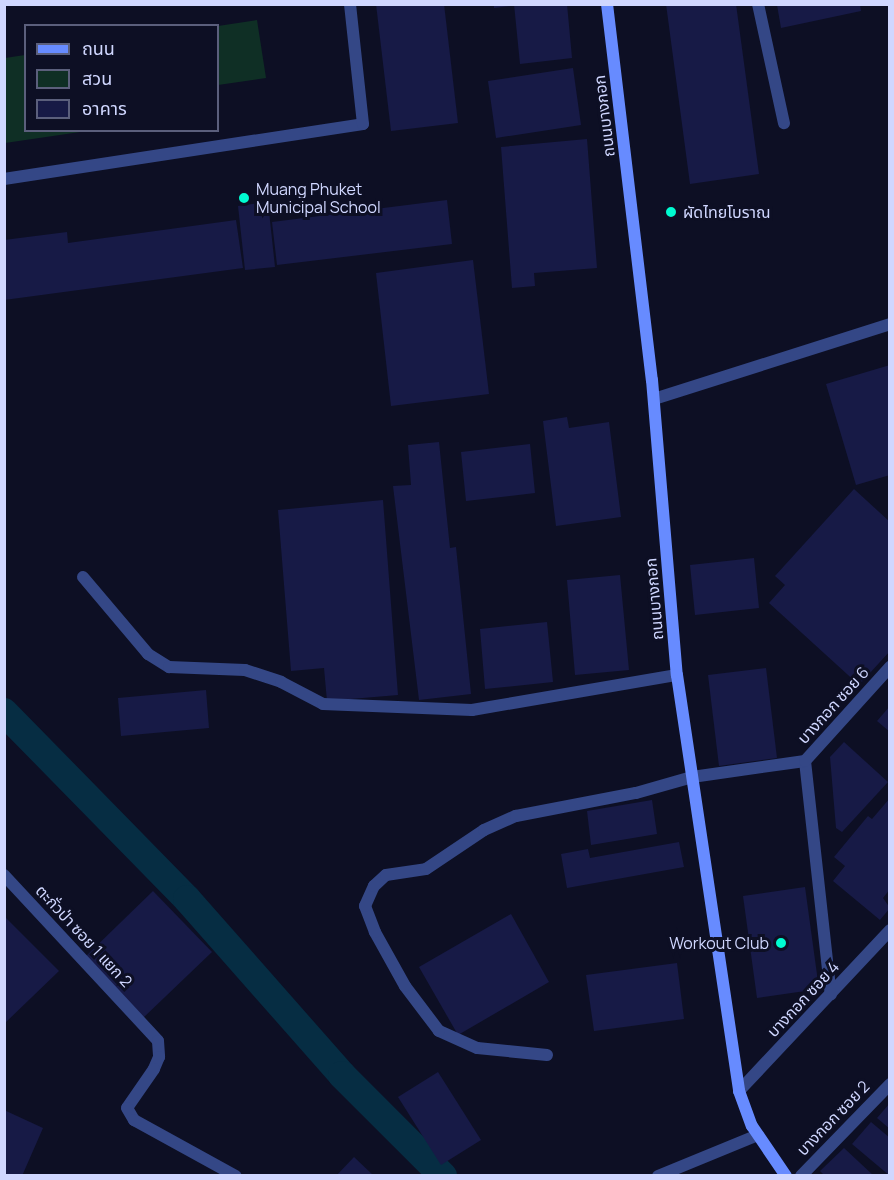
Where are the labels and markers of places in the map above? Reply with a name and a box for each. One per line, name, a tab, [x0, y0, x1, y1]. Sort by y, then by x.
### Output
place label: Muang Phuket Municipal School	[256, 179, 381, 217]
marker: Muang Phuket Municipal School	[237, 191, 251, 205]
place label: ผัดไทยโบราณ	[683, 202, 771, 222]
marker: ผัดไทยโบราณ	[664, 205, 678, 219]
place label: Workout Club	[669, 933, 769, 953]
marker: Workout Club	[774, 936, 788, 950]

